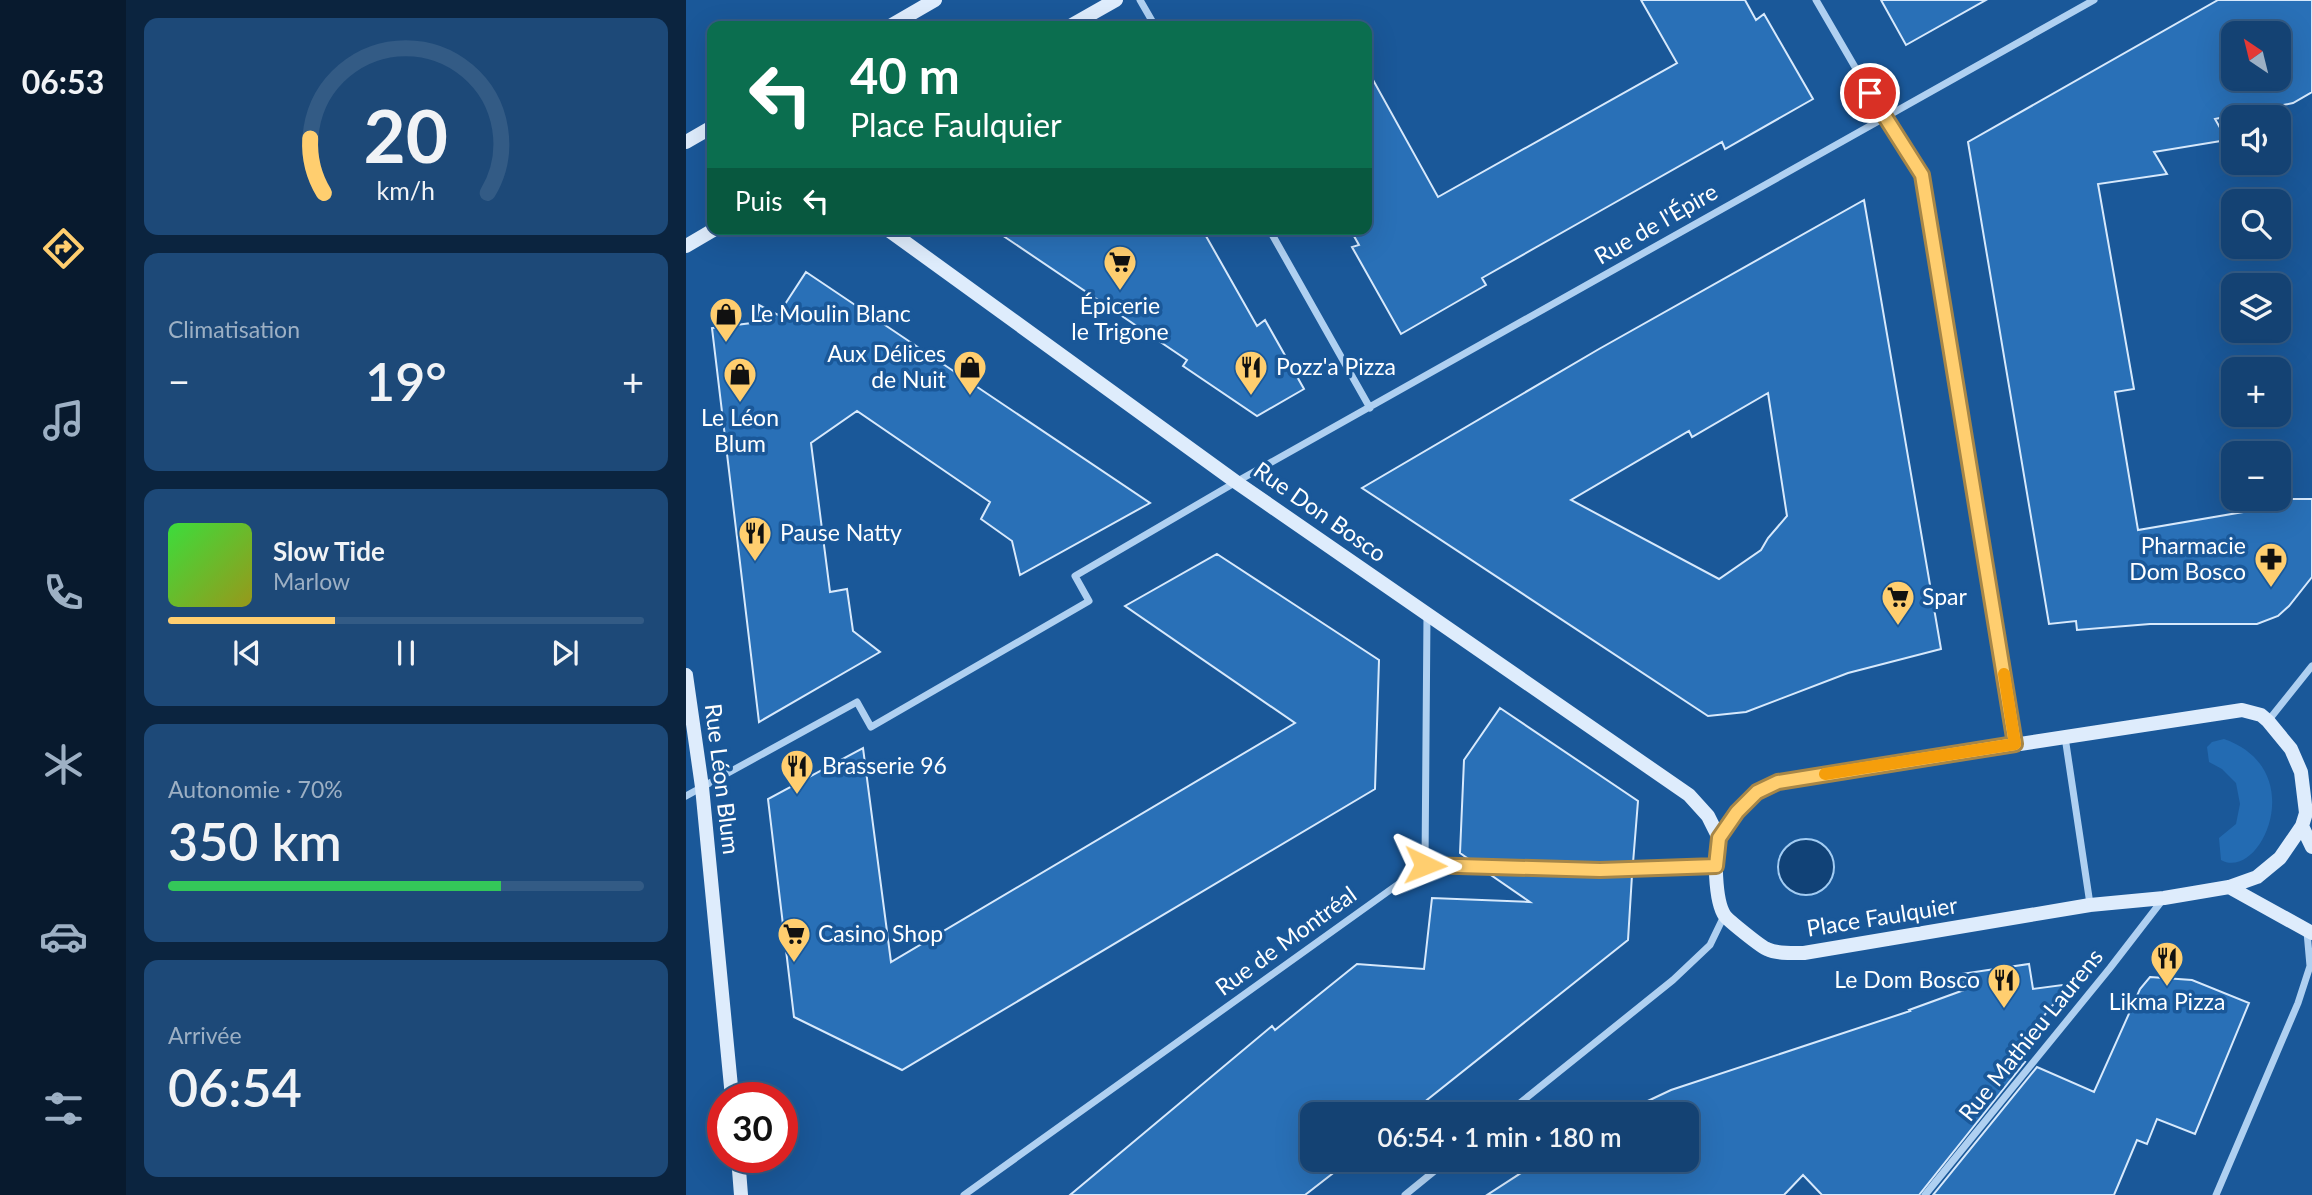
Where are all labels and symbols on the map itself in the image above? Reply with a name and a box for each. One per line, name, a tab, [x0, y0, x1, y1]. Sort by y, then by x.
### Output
north arrow	[2221, 21, 2291, 91]
pin	[1840, 63, 1900, 123]
street label: Rue de l'Épire	[1589, 177, 1722, 270]
supermarket icon: Épicerie le Trigone	[1101, 243, 1139, 292]
place label: Épicerie le Trigone	[1071, 291, 1169, 345]
shop icon: Le Moulin Blanc	[707, 295, 745, 344]
place label: Le Moulin Blanc	[750, 299, 911, 327]
place label: Aux Délices de Nuit	[827, 339, 947, 393]
shop icon: Aux Délices de Nuit	[951, 348, 989, 397]
restaurant icon: Pozz'a Pizza	[1232, 348, 1270, 397]
place label: Pozz'a Pizza	[1276, 352, 1396, 380]
shop icon: Le Léon Blum	[721, 355, 759, 404]
place label: Le Léon Blum	[701, 403, 779, 457]
street label: Rue Don Bosco	[1249, 455, 1392, 567]
restaurant icon: Pause Natty	[736, 514, 774, 563]
place label: Pause Natty	[780, 518, 902, 546]
place label: Pharmacie Dom Bosco	[2129, 531, 2246, 585]
pharmacy icon: Pharmacie Dom Bosco	[2252, 540, 2290, 589]
supermarket icon: Spar	[1879, 578, 1917, 627]
place label: Spar	[1922, 582, 1968, 610]
street label: Rue Léon Blum	[700, 702, 746, 856]
restaurant icon: Brasserie 96	[778, 747, 816, 796]
place label: Brasserie 96	[822, 751, 947, 779]
position arrow	[1388, 828, 1462, 902]
street label: Rue de Montréal	[1209, 880, 1361, 1001]
street label: Place Faulquier	[1804, 890, 1960, 942]
supermarket icon: Casino Shop	[775, 915, 813, 964]
place label: Casino Shop	[818, 919, 943, 947]
restaurant icon: Likma Pizza	[2148, 939, 2186, 988]
street label: Rue Mathieu Laurens	[1952, 943, 2108, 1126]
restaurant icon: Le Dom Bosco	[1985, 961, 2023, 1010]
place label: Le Dom Bosco	[1834, 965, 1980, 993]
place label: Likma Pizza	[2109, 987, 2225, 1015]
speed limit sign: 30	[707, 1082, 798, 1173]

